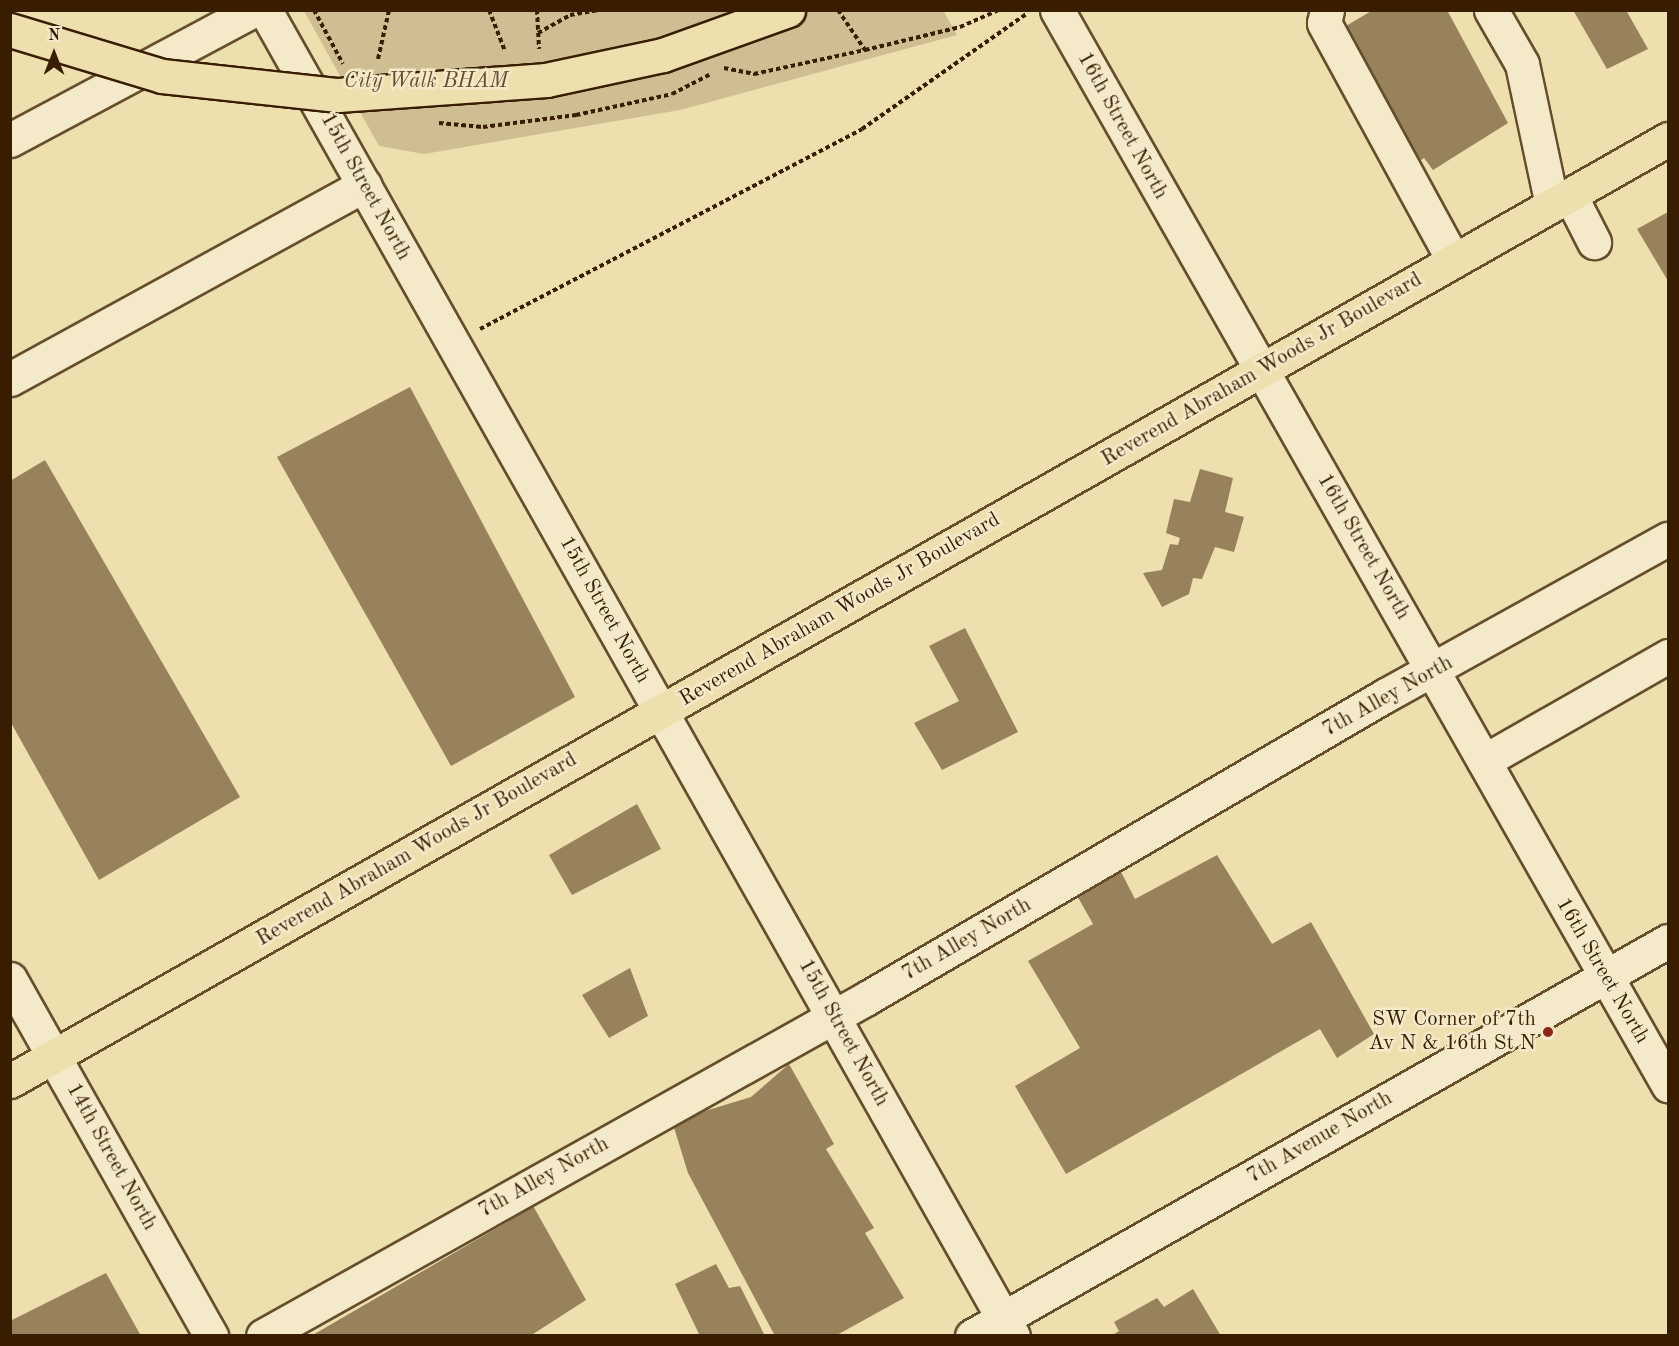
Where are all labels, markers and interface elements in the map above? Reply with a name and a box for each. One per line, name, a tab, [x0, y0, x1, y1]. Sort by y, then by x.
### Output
north arrow	[24, 24, 84, 84]
text: N	[48, 28, 60, 44]
street label: 16th Street North	[1071, 48, 1173, 204]
park label: City Walk BHAM	[344, 69, 508, 95]
street label: 15th Street North	[314, 109, 416, 265]
street label: Reverend Abraham Woods Jr Boulevard	[1097, 268, 1427, 472]
street label: 16th Street North	[1311, 469, 1415, 625]
street label: Reverend Abraham Woods Jr Boulevard	[675, 508, 1005, 712]
street label: 15th Street North	[553, 532, 655, 688]
street label: 7th Alley North	[1319, 651, 1457, 743]
street label: Reverend Abraham Woods Jr Boulevard	[252, 748, 582, 952]
street label: 7th Alley North	[898, 893, 1036, 987]
street label: 16th Street North	[1550, 893, 1654, 1049]
street label: 15th Street North	[792, 955, 894, 1111]
place label: SW Corner of 7th Av N & 16th St N	[1368, 1007, 1536, 1057]
marker: SW Corner of 7th Av N & 16th St N	[1541, 1025, 1555, 1039]
street label: 14th Street North	[60, 1079, 162, 1235]
street label: 7th Avenue North	[1243, 1086, 1397, 1190]
street label: 7th Alley North	[475, 1132, 613, 1224]

